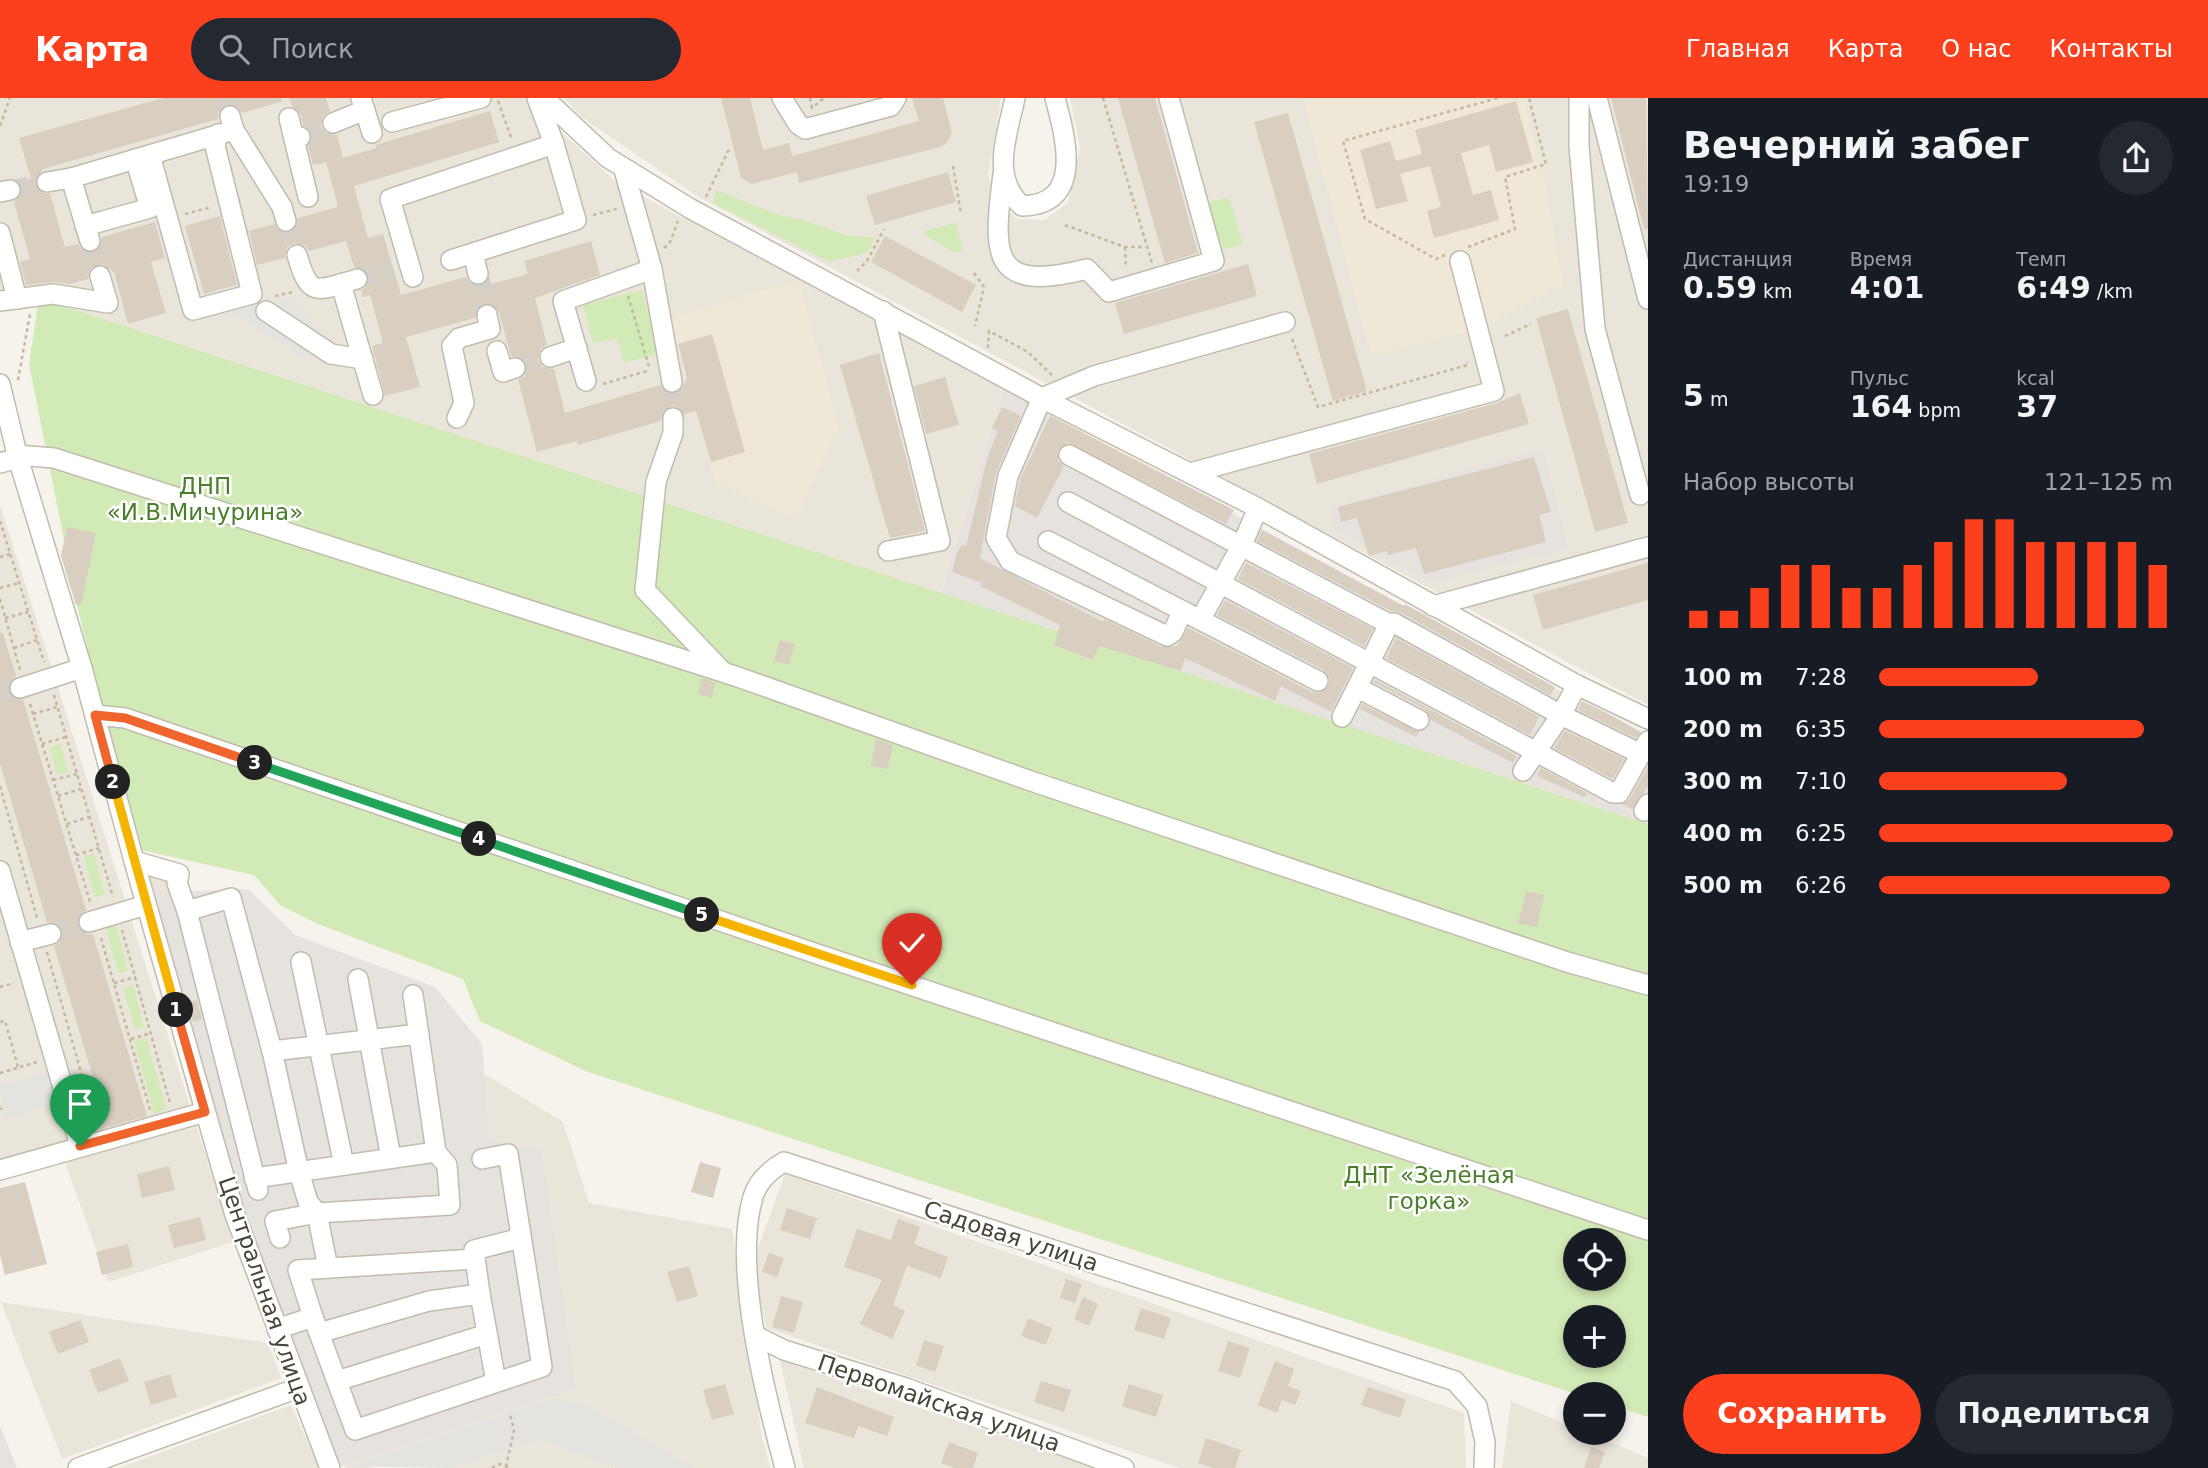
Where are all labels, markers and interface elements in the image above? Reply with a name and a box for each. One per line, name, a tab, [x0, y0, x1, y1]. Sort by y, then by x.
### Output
search box	[191, 18, 681, 81]
text: Карта	[35, 30, 149, 69]
icon: search	[215, 30, 253, 68]
text: Поиск	[271, 34, 354, 64]
text: Главная	[1686, 35, 1790, 63]
text: Карта	[1828, 35, 1903, 63]
text: О нас	[1941, 35, 2011, 63]
text: Контакты	[2049, 35, 2173, 63]
button: share	[2099, 121, 2173, 195]
text: Вечерний забег	[1683, 123, 2029, 167]
text: 19:19	[1683, 171, 1749, 197]
text: Дистанция	[1683, 248, 1792, 270]
text: Время	[1850, 248, 1912, 270]
text: Темп	[2016, 248, 2066, 270]
text: 0.59	[1683, 270, 1757, 305]
text: 4:01	[1850, 270, 1924, 305]
text: 6:49	[2016, 270, 2091, 305]
text: km	[1757, 280, 1793, 302]
text: /km	[2091, 280, 2133, 302]
text: Пульс	[1850, 367, 1909, 389]
text: kcal	[2016, 367, 2055, 389]
text: 5	[1683, 378, 1704, 413]
text: m	[1704, 388, 1728, 410]
text: 164	[1850, 389, 1912, 424]
text: 37	[2016, 389, 2058, 424]
text: bpm	[1912, 399, 1961, 421]
text: Набор высоты	[1683, 469, 1855, 495]
text: 121–125 m	[2044, 469, 2173, 495]
park label: ДНП «И.В.Мичурина»	[107, 473, 303, 525]
text: 100 m	[1683, 664, 1763, 690]
text: 7:28	[1795, 664, 1847, 690]
text: 200 m	[1683, 716, 1763, 742]
text: 6:35	[1795, 716, 1847, 742]
pin: 3	[238, 746, 272, 780]
text: 3	[248, 751, 261, 773]
pin: 2	[96, 764, 130, 800]
text: 300 m	[1683, 768, 1763, 794]
text: 7:10	[1795, 768, 1847, 794]
text: 2	[106, 770, 119, 792]
text: 400 m	[1683, 820, 1763, 846]
text: 6:25	[1795, 820, 1847, 846]
pin: 4	[462, 822, 496, 856]
text: 4	[472, 827, 485, 849]
text: 500 m	[1683, 872, 1763, 898]
text: 6:26	[1795, 872, 1847, 898]
pin: 5	[684, 898, 720, 932]
text: 5	[695, 903, 708, 925]
pin	[882, 913, 942, 985]
icon: check	[893, 924, 931, 962]
pin: 1	[158, 992, 194, 1028]
text: 1	[169, 998, 182, 1020]
pin	[50, 1074, 110, 1146]
icon: arrive	[61, 1085, 99, 1123]
park label: ДНТ «Зелёная горка»	[1343, 1162, 1515, 1214]
street label: Центральная улица	[214, 1173, 316, 1409]
street label: Садовая улица	[920, 1196, 1102, 1276]
map controls	[1563, 1228, 1626, 1445]
button: locate	[1563, 1228, 1626, 1291]
button: +	[1563, 1305, 1626, 1368]
street label: Первомайская улица	[814, 1349, 1064, 1457]
button: Сохранить	[1683, 1374, 1921, 1454]
button: Поделиться	[1935, 1374, 2173, 1454]
button: −	[1563, 1382, 1626, 1445]

